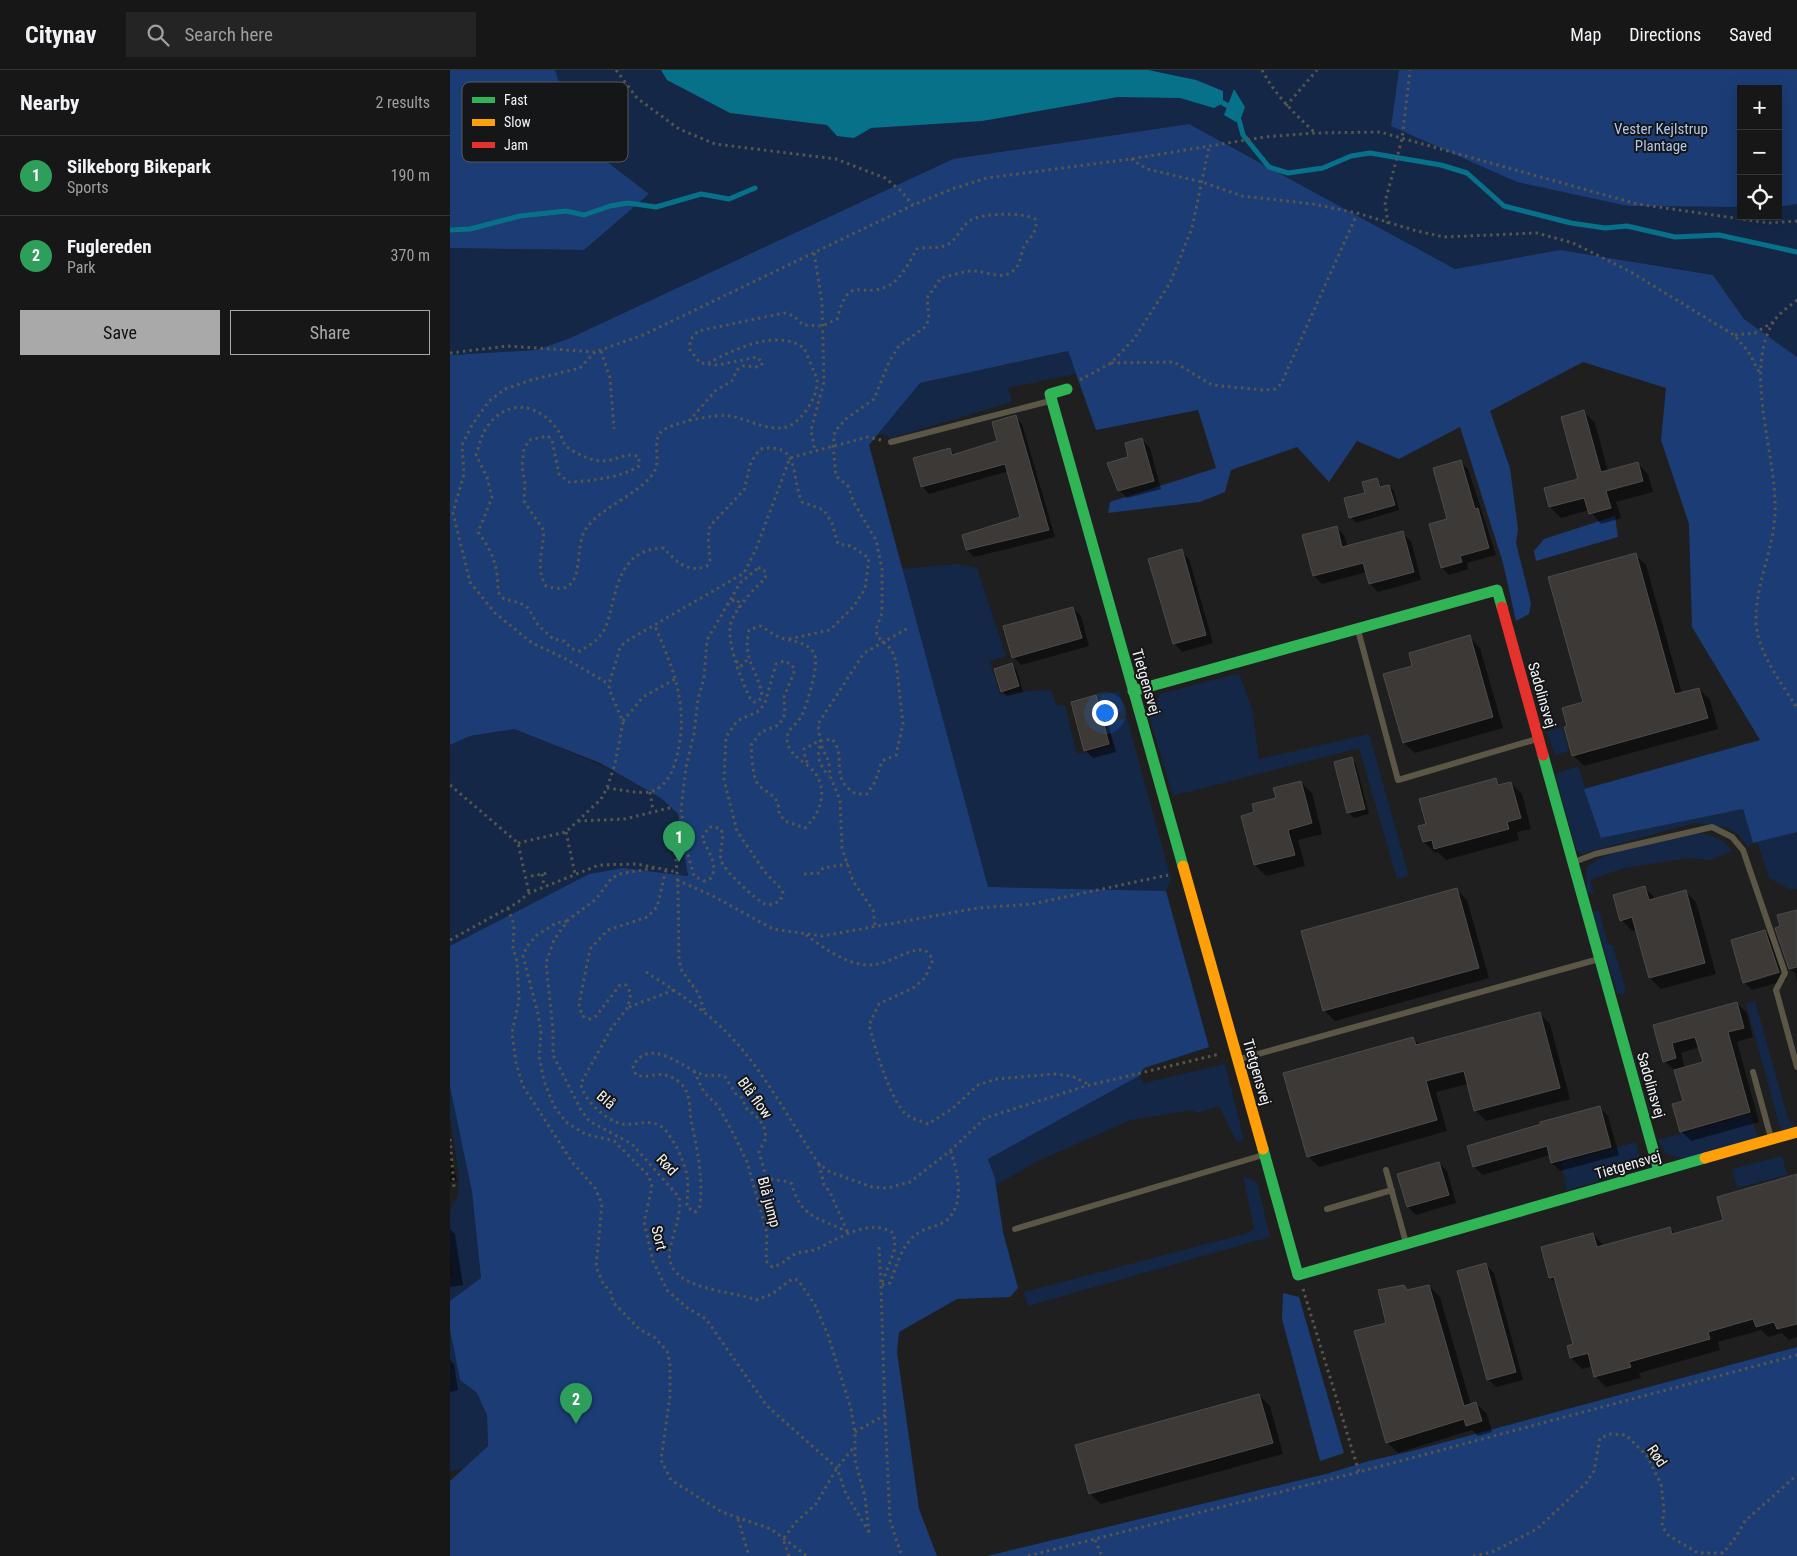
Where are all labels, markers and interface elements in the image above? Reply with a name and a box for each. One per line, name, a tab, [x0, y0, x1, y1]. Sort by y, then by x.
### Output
search box	[126, 12, 476, 57]
text: Citynav	[25, 21, 96, 49]
icon: search	[144, 21, 172, 49]
text: Search here	[184, 23, 273, 46]
text: Map	[1570, 24, 1601, 45]
text: Directions	[1629, 24, 1701, 45]
text: Saved	[1729, 24, 1772, 45]
legend	[462, 82, 628, 162]
map controls	[1737, 85, 1782, 220]
button: +	[1737, 85, 1782, 130]
text: Nearby	[20, 91, 79, 115]
text: Fast	[504, 92, 528, 108]
text: 2 results	[375, 93, 430, 112]
text: Slow	[504, 114, 531, 130]
park label: Vester Kejlstrup Plantage	[1614, 120, 1708, 155]
button: −	[1737, 130, 1782, 175]
text: Jam	[504, 137, 528, 153]
text: Silkeborg Bikepark	[67, 155, 211, 178]
text: 1	[32, 166, 40, 185]
text: 190 m	[391, 166, 430, 185]
button: locate	[1737, 175, 1782, 220]
text: Sports	[67, 178, 109, 197]
text: Fuglereden	[67, 235, 152, 258]
text: 2	[32, 246, 40, 265]
text: 370 m	[391, 246, 430, 265]
text: Park	[67, 258, 96, 277]
button: Save	[20, 310, 220, 355]
button: Share	[230, 310, 430, 355]
street label: Tietgensvej	[1128, 647, 1164, 717]
street label: Sadolinsvej	[1524, 660, 1560, 730]
your location	[1092, 700, 1118, 726]
pin: 1	[663, 821, 695, 862]
street label: Tietgensvej	[1239, 1037, 1275, 1107]
street label: Sadolinsvej	[1633, 1050, 1669, 1120]
street label: Blå flow	[734, 1074, 776, 1123]
street label: Blå	[593, 1087, 619, 1113]
street label: Tietgensvej	[1593, 1147, 1663, 1183]
street label: Rød	[653, 1150, 681, 1180]
street label: Blå jump	[754, 1175, 784, 1229]
street label: Sort	[647, 1224, 671, 1252]
pin: 2	[560, 1383, 592, 1424]
street label: Rød	[1643, 1441, 1671, 1471]

